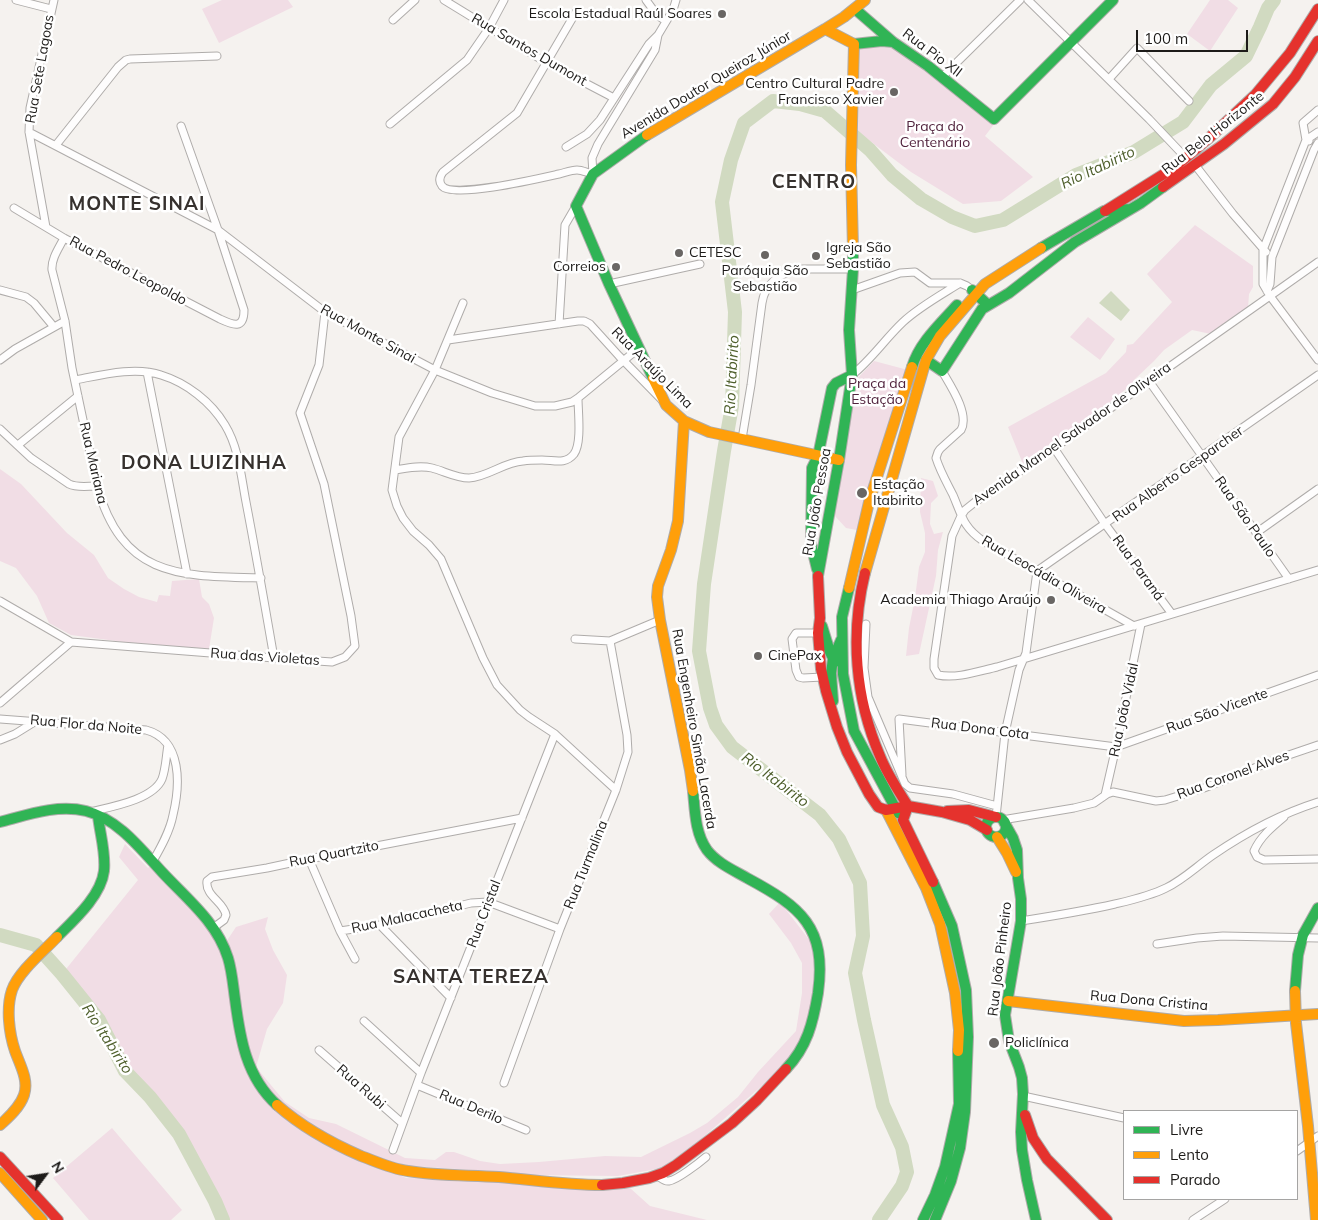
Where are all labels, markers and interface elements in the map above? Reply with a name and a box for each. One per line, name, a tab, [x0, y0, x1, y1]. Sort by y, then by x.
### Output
place label: Escola Estadual Raúl Soares	[529, 6, 712, 22]
marker: Escola Estadual Raúl Soares	[716, 8, 728, 20]
street label: Rua Santos Dumont	[468, 10, 590, 90]
street label: Rua Sete Lagoas	[22, 13, 58, 125]
scale bar	[1138, 20, 1250, 52]
street label: Rua Pio XII	[899, 25, 965, 81]
street label: Avenida Doutor Queiroz Júnior	[618, 27, 794, 143]
text: 100 m	[1144, 29, 1188, 48]
place label: Centro Cultural Padre Francisco Xavier	[745, 76, 884, 108]
marker: Centro Cultural Padre Francisco Xavier	[888, 86, 900, 98]
street label: Rua Belo Horizonte	[1159, 88, 1267, 178]
park label: Praça do Centenário	[900, 119, 970, 152]
water label: Rio Itabirito	[1058, 143, 1138, 193]
district label: CENTRO	[771, 171, 857, 193]
district label: MONTE SINAI	[67, 193, 207, 215]
street label: Rua Pedro Leopoldo	[66, 233, 190, 309]
place label: Igreja São Sebastião	[826, 240, 891, 272]
place label: CETESC	[689, 245, 741, 261]
marker: CETESC	[673, 247, 685, 259]
marker: Paróquia São Sebastião	[759, 249, 771, 261]
marker: Igreja São Sebastião	[810, 250, 822, 262]
place label: Correios	[553, 259, 606, 275]
marker: Correios	[610, 261, 622, 273]
place label: Paróquia São Sebastião	[721, 263, 809, 296]
street label: Rua Monte Sinai	[318, 301, 418, 367]
street label: Rua Araújo Lima	[608, 324, 696, 412]
water label: Rio Itabirito	[721, 335, 743, 415]
street label: Avenida Manoel Salvador de Oliveira	[970, 359, 1174, 509]
park label: Praça da Estação	[848, 376, 906, 408]
street label: Rua Mariana	[75, 420, 111, 506]
street label: Rua Alberto Gesparcher	[1109, 422, 1247, 526]
street label: Rua João Pessoa	[799, 447, 835, 557]
district label: DONA LUIZINHA	[119, 452, 289, 474]
street label: Rua São Paulo	[1211, 473, 1279, 561]
place label: Estação Itabirito	[873, 477, 925, 510]
marker: Estação Itabirito	[855, 486, 869, 500]
street label: Rua Leocádia Oliveira	[979, 532, 1109, 618]
street label: Rua Paraná	[1109, 532, 1167, 604]
place label: Academia Thiago Araújo	[880, 592, 1041, 608]
marker: Academia Thiago Araújo	[1045, 594, 1057, 606]
street label: Rua Engenheiro Simão Lacerda	[668, 628, 720, 830]
street label: Rua das Violetas	[210, 645, 320, 669]
place label: CinePax	[768, 648, 821, 664]
marker: CinePax	[752, 650, 764, 662]
street label: Rua João Vidal	[1106, 661, 1142, 759]
street label: Rua São Vicente	[1164, 685, 1270, 737]
street label: Rua Flor da Noite	[29, 712, 143, 738]
street label: Rua Dona Cota	[930, 715, 1030, 743]
street label: Rua Coronel Alves	[1175, 747, 1291, 803]
water label: Rio Itabirito	[738, 749, 812, 811]
street label: Rua Turmalina	[561, 818, 611, 912]
street label: Rua Quartzito	[288, 837, 380, 871]
street label: Rua Cristal	[463, 878, 505, 950]
street label: Rua Malacacheta	[350, 897, 464, 937]
street label: Rua João Pinheiro	[985, 901, 1015, 1017]
district label: SANTA TEREZA	[392, 966, 550, 988]
street label: Rua Dona Cristina	[1089, 987, 1209, 1015]
water label: Rio Itabirito	[78, 1001, 136, 1077]
place label: Policlínica	[1005, 1035, 1069, 1051]
marker: Policlínica	[987, 1036, 1001, 1050]
street label: Rua Rubi	[333, 1061, 389, 1113]
street label: Rua Derilo	[437, 1086, 505, 1128]
legend	[1123, 1110, 1298, 1200]
text: Livre	[1170, 1120, 1203, 1139]
text: Lento	[1170, 1145, 1209, 1164]
north arrow	[20, 1150, 70, 1200]
text: N	[47, 1158, 68, 1176]
text: Parado	[1170, 1170, 1220, 1189]

